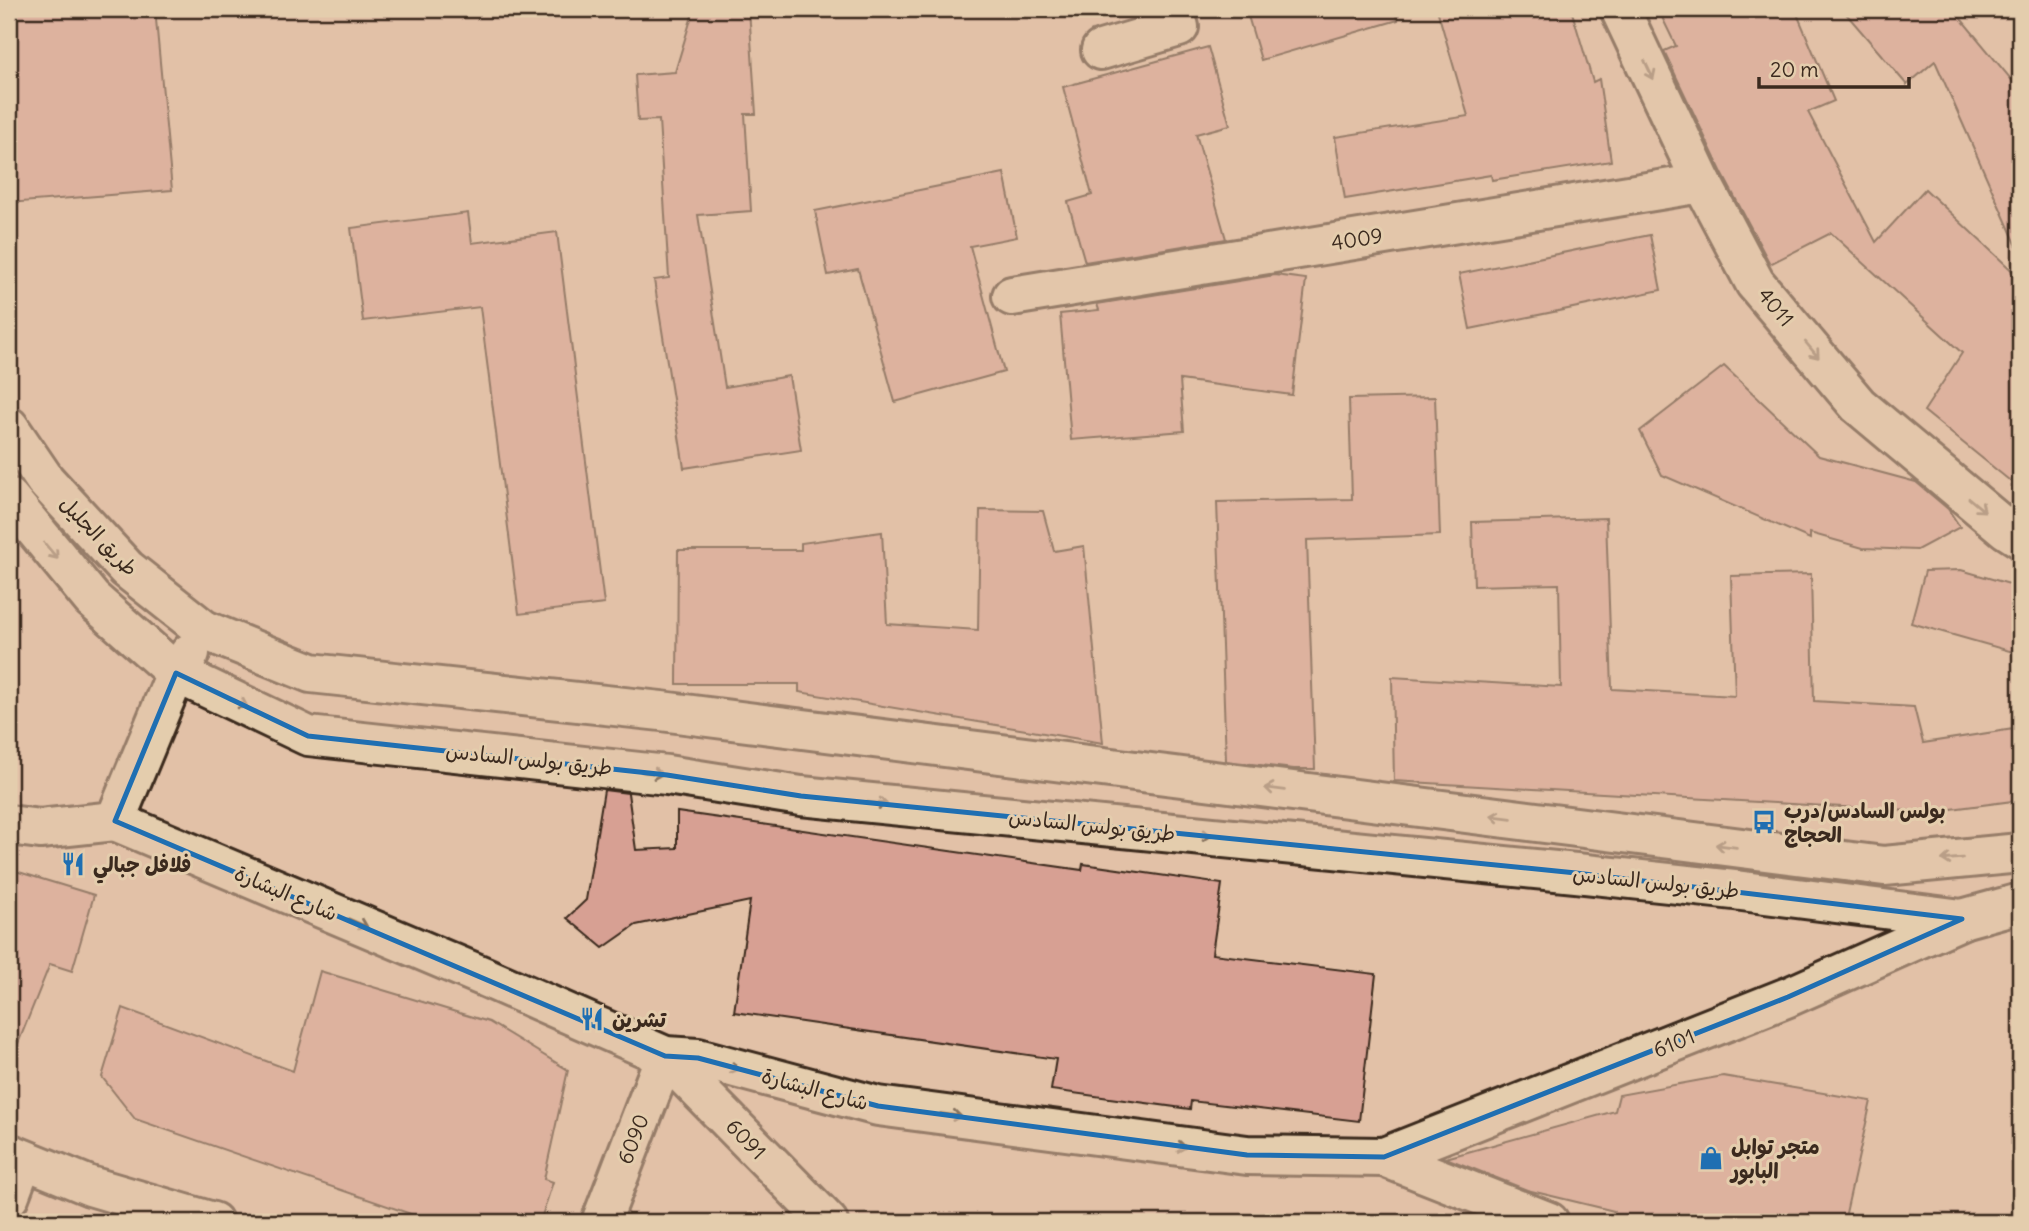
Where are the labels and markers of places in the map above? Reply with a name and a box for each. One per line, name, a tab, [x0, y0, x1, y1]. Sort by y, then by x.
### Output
place label: بولس السادس/درب الحجاج	[1784, 797, 1946, 848]
bus stop icon: بولس السادس/درب الحجاج	[1750, 808, 1778, 836]
restaurant icon: فلافل جبالي	[59, 850, 87, 878]
place label: فلافل جبالي	[93, 851, 191, 884]
restaurant icon: تشرين	[578, 1005, 606, 1033]
place label: تشرين	[612, 1006, 667, 1033]
place label: متجر توابل البابور	[1729, 1133, 1820, 1185]
shop icon: متجر توابل البابور	[1697, 1144, 1725, 1172]

